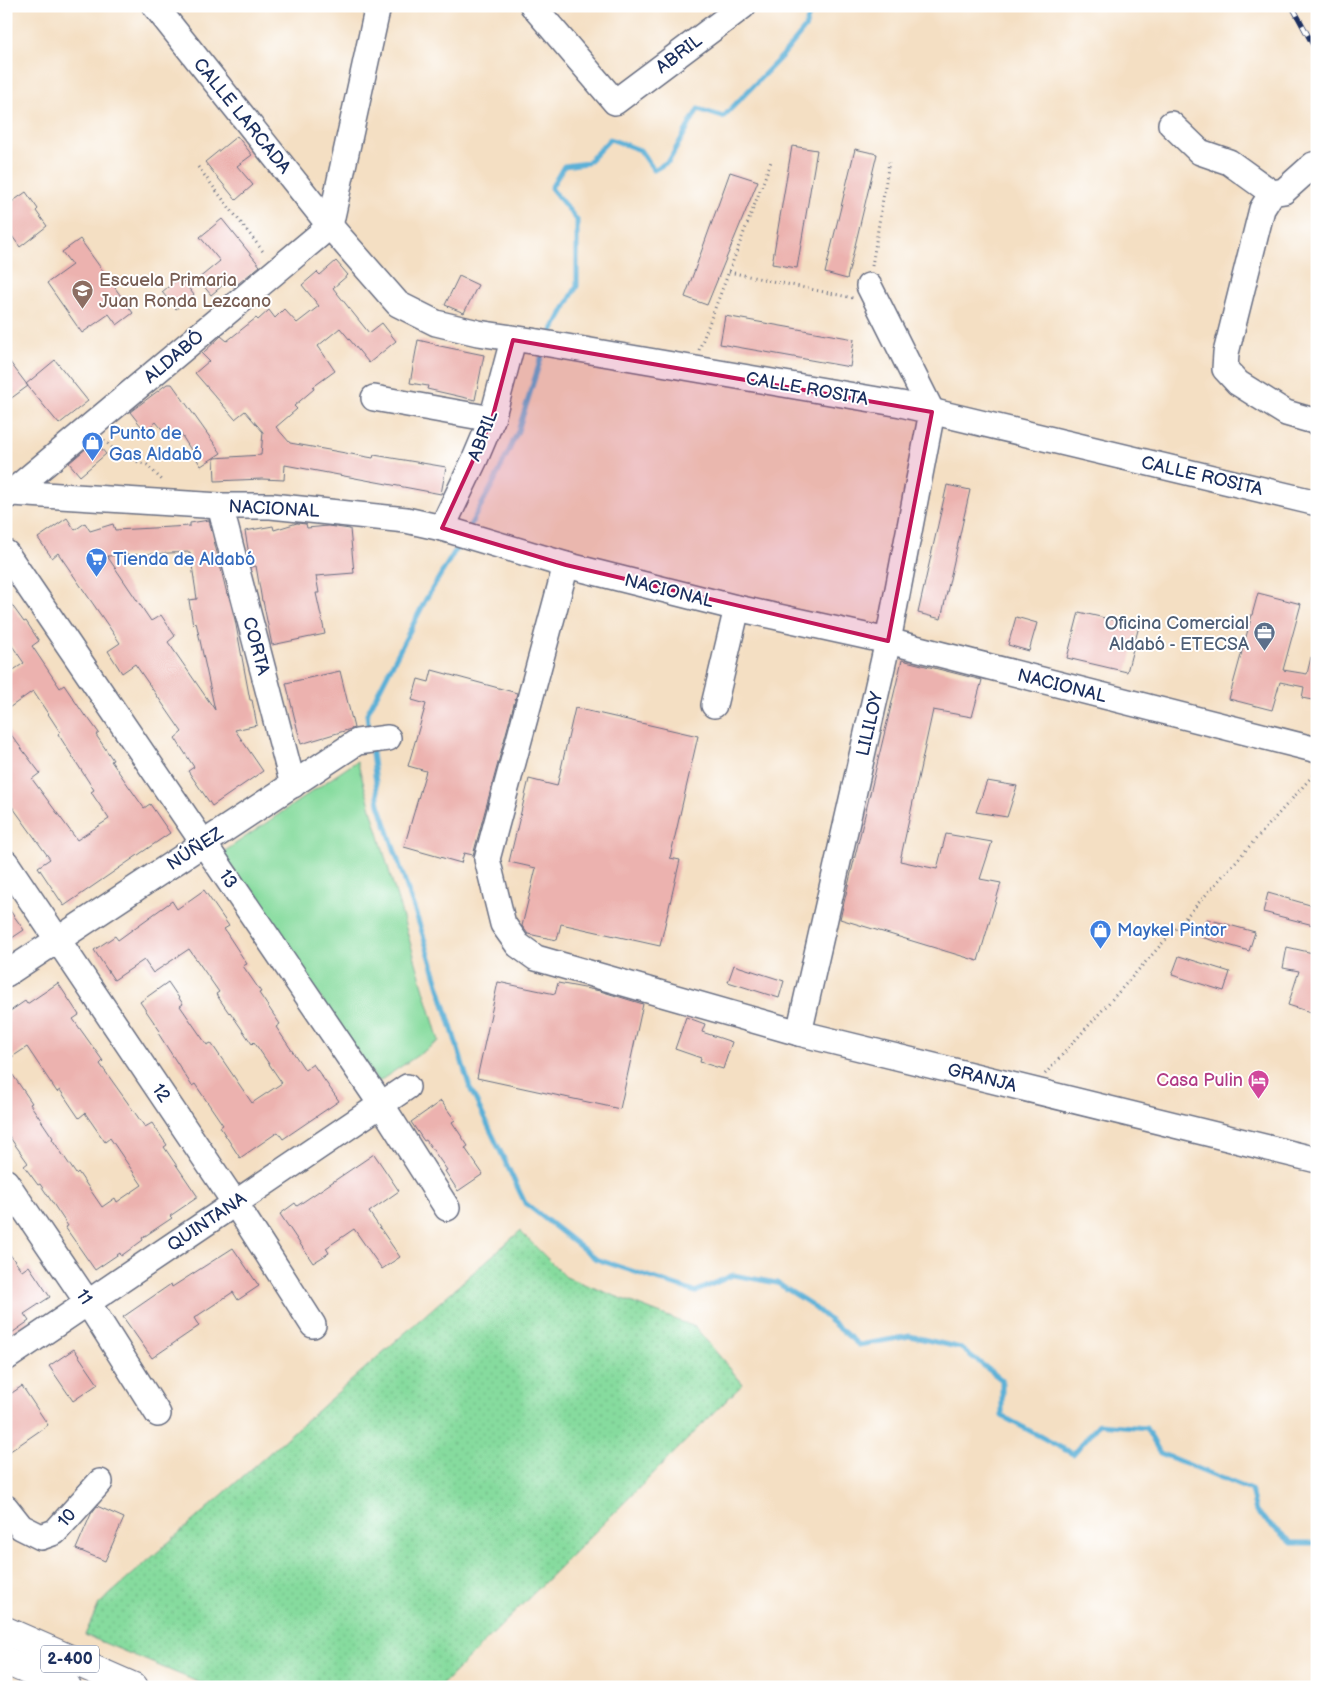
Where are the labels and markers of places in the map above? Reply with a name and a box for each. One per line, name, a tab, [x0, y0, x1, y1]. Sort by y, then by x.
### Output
place label: Escuela Primaria Juan Ronda Lezcano	[99, 270, 271, 312]
school or university icon: Escuela Primaria Juan Ronda Lezcano	[71, 278, 95, 309]
place label: Punto de Gas Aldabó	[109, 423, 202, 465]
shop icon: Punto de Gas Aldabó	[81, 431, 105, 462]
supermarket icon: Tienda de Aldabó	[85, 547, 109, 578]
place label: Tienda de Aldabó	[113, 549, 255, 570]
place label: Oficina Comercial Aldabó - ETECSA	[1105, 613, 1249, 655]
office icon: Oficina Comercial Aldabó - ETECSA	[1253, 621, 1277, 652]
shop icon: Maykel Pintor	[1089, 918, 1113, 949]
place label: Maykel Pintor	[1117, 920, 1227, 941]
hotel icon: Casa Pulin	[1247, 1068, 1271, 1099]
place label: Casa Pulin	[1156, 1070, 1243, 1091]

